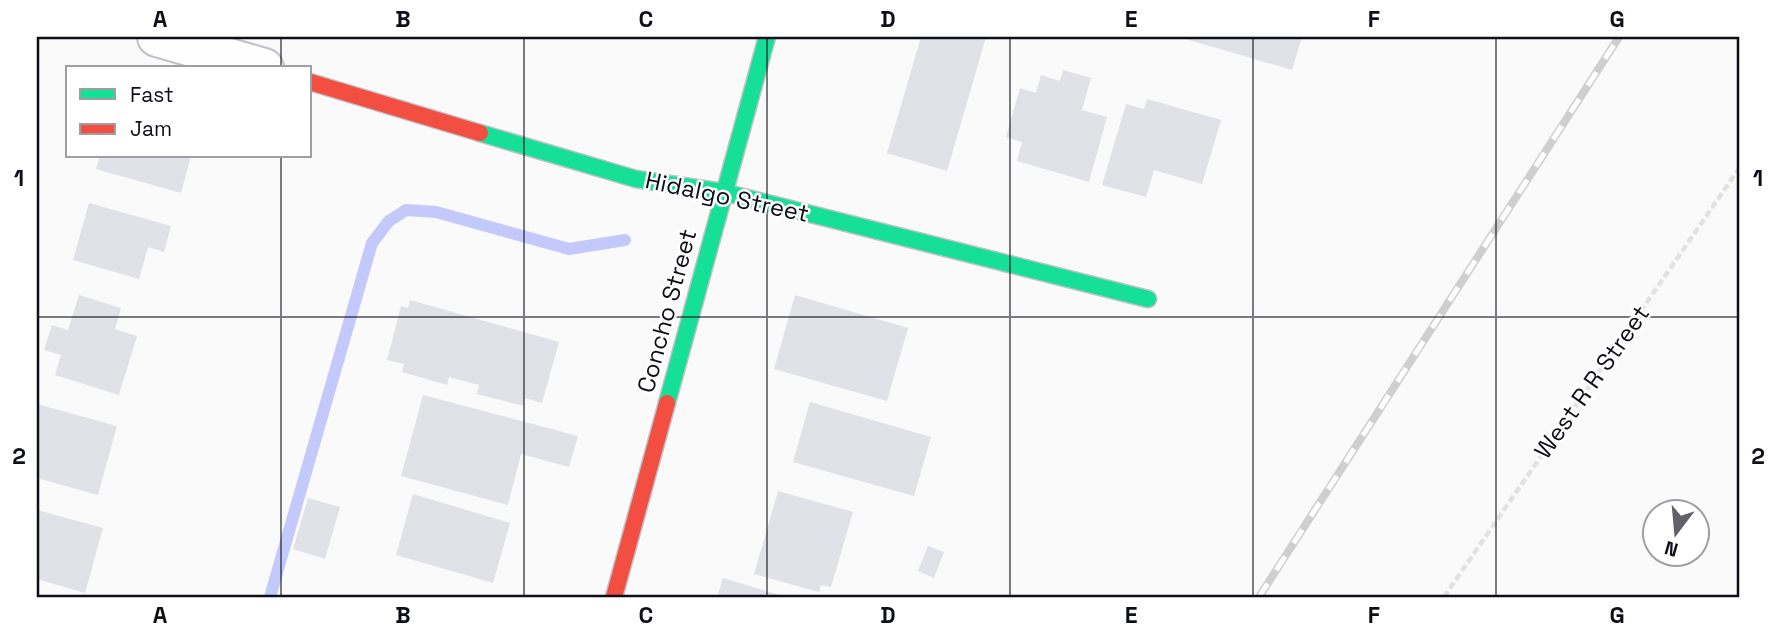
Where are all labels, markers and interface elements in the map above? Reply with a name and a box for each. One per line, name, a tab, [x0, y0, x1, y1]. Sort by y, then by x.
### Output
text: A	[153, 4, 168, 34]
text: B	[395, 4, 411, 34]
text: C	[639, 4, 653, 34]
text: D	[880, 4, 896, 34]
text: E	[1125, 4, 1137, 34]
text: F	[1368, 4, 1380, 34]
text: G	[1609, 4, 1625, 34]
legend	[66, 66, 312, 158]
text: Fast	[130, 81, 174, 108]
text: Jam	[130, 115, 172, 142]
text: 1	[14, 163, 24, 193]
text: 1	[1753, 163, 1763, 193]
street label: Hidalgo Street	[642, 164, 812, 229]
street label: Concho Street	[630, 226, 703, 396]
street label: West R R Street	[1527, 299, 1656, 465]
text: 2	[12, 441, 26, 471]
text: 2	[1751, 441, 1765, 471]
north arrow	[1640, 498, 1710, 568]
text: N	[1662, 535, 1681, 563]
text: A	[153, 600, 168, 630]
text: B	[395, 600, 411, 630]
text: C	[639, 600, 653, 630]
text: D	[880, 600, 896, 630]
text: E	[1125, 600, 1137, 630]
text: F	[1368, 600, 1380, 630]
text: G	[1609, 600, 1625, 630]

